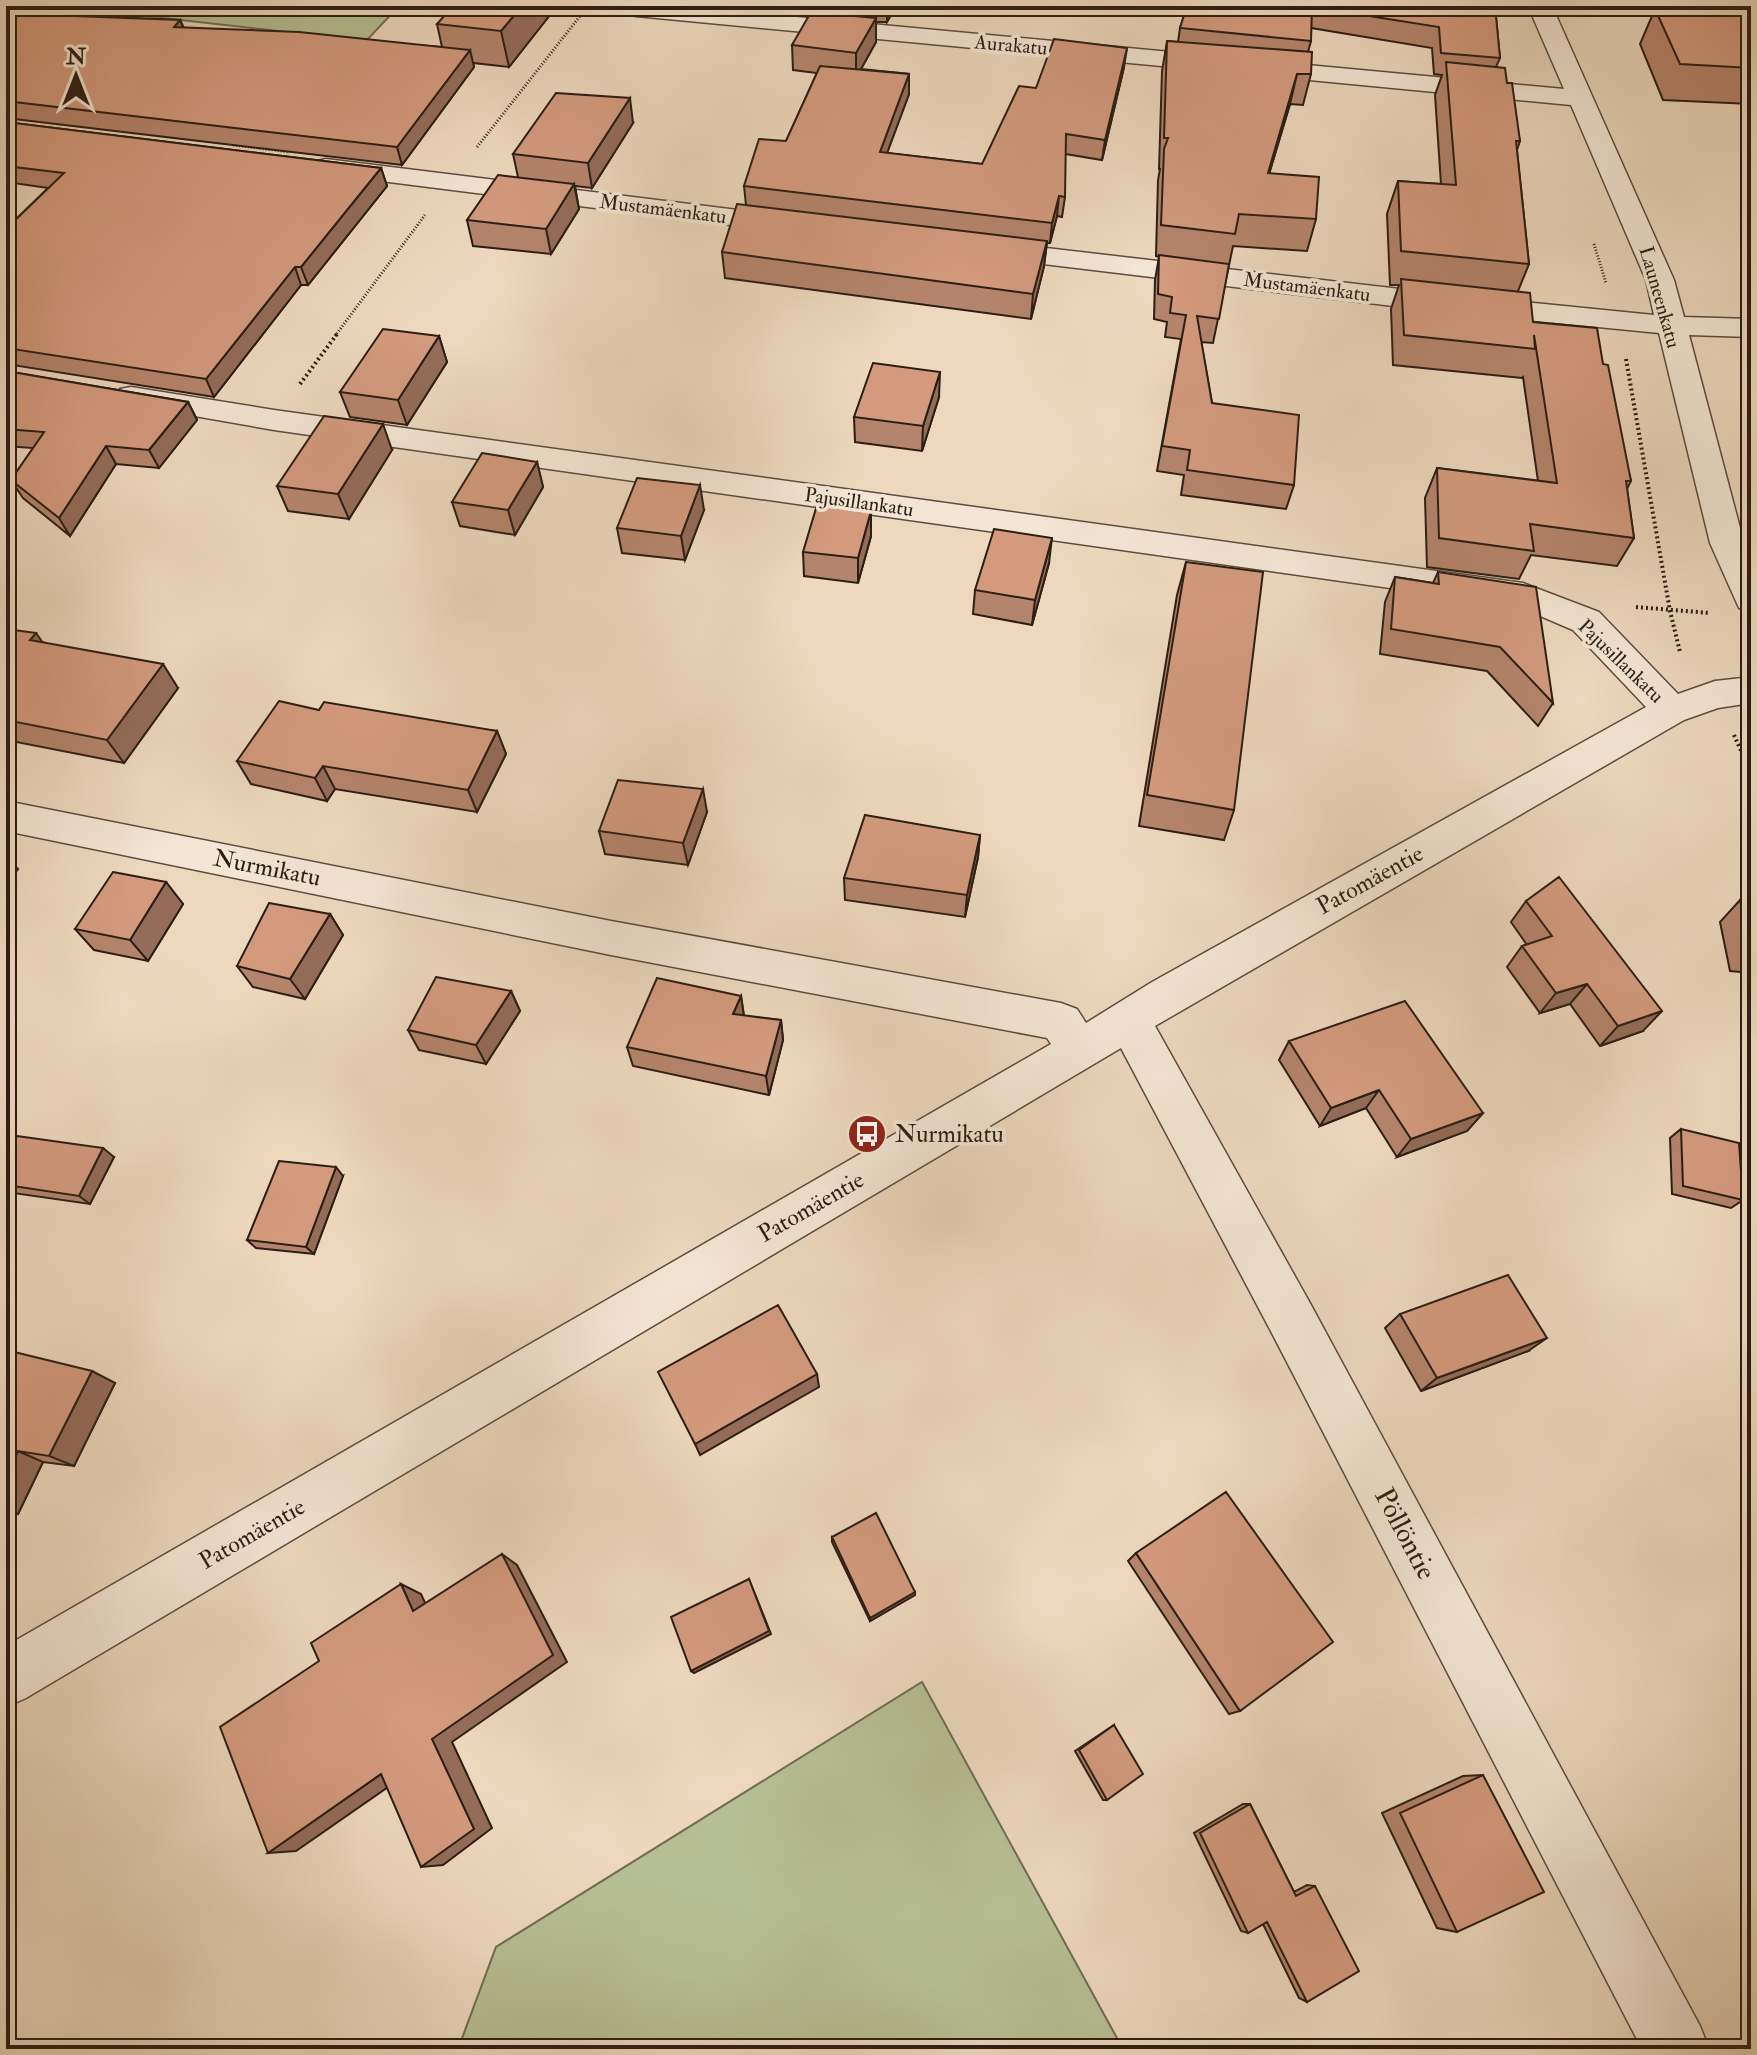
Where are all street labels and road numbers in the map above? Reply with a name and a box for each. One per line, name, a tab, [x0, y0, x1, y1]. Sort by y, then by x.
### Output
street label: Aurakatu	[972, 29, 1049, 61]
street label: Mustamäenkatu	[598, 189, 728, 229]
street label: Launeenkatu	[1634, 243, 1686, 351]
street label: Mustamäenkatu	[1242, 267, 1372, 307]
street label: Pajusillankatu	[803, 482, 915, 522]
street label: Pajusillankatu	[1573, 614, 1669, 708]
street label: Patomäentie	[1311, 838, 1429, 922]
street label: Nurmikatu	[211, 842, 323, 894]
street label: Patomäentie	[752, 1164, 870, 1250]
street label: Pöllöntie	[1366, 1482, 1444, 1586]
street label: Patomäentie	[193, 1491, 311, 1577]

